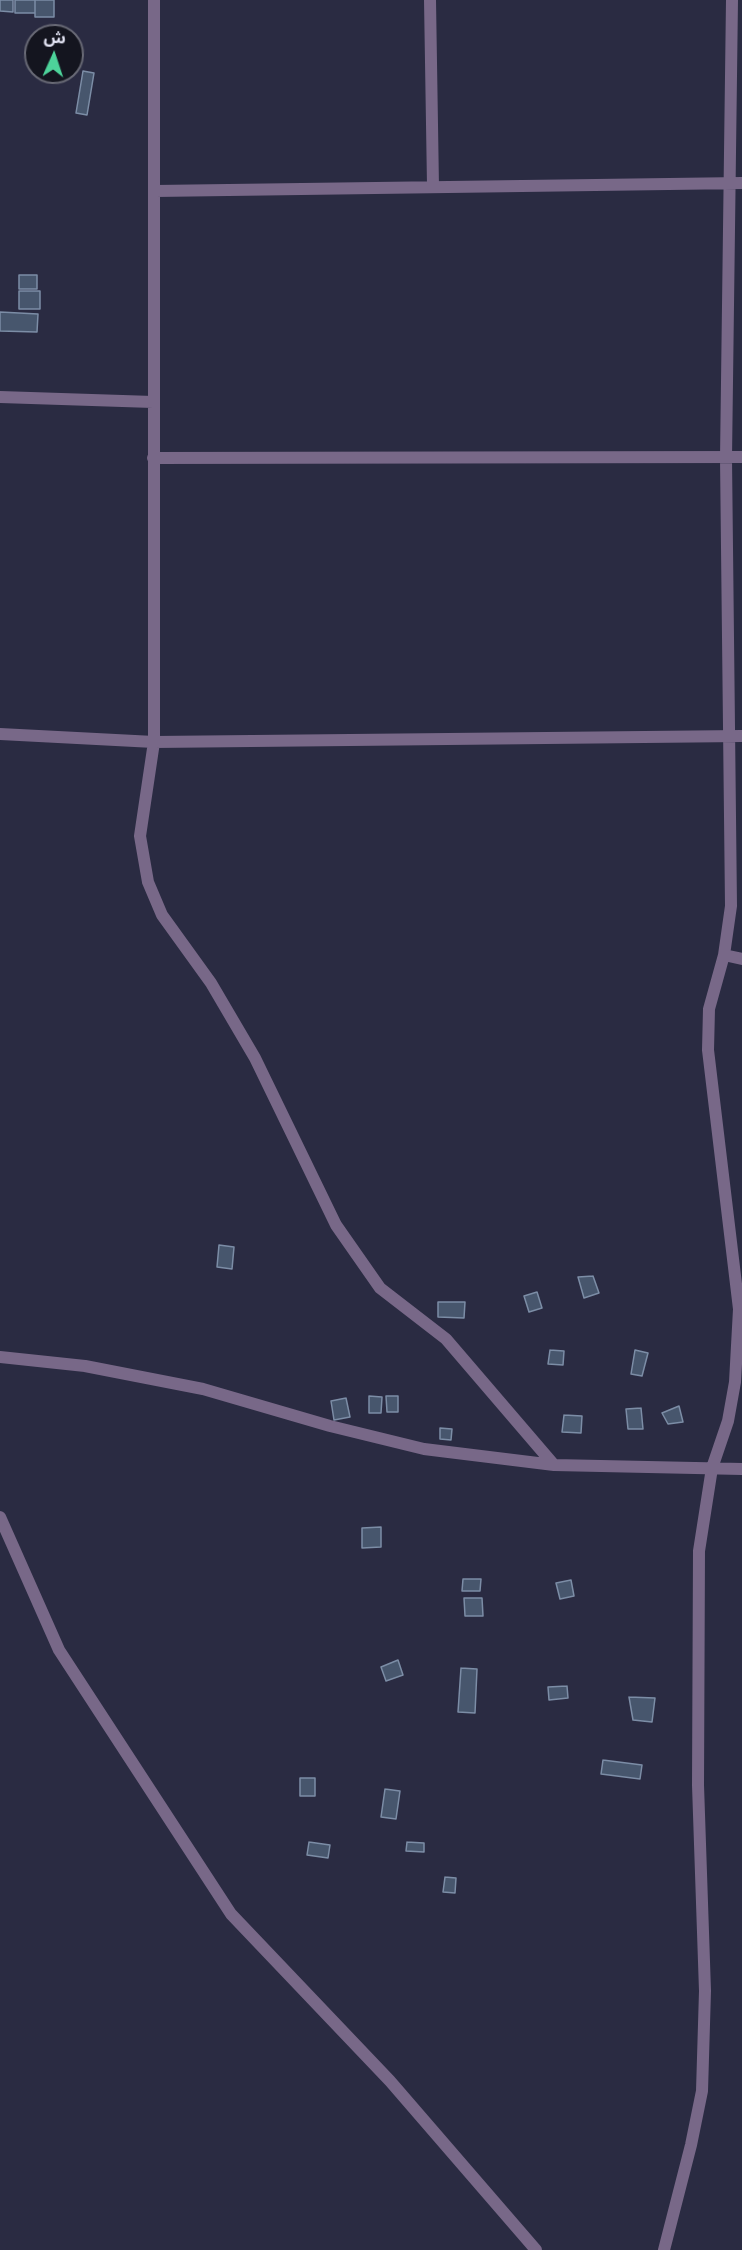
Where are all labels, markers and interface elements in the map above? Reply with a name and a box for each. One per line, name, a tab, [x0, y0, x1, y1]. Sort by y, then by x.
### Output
north arrow	[24, 24, 84, 84]
text: ش	[43, 27, 66, 48]

